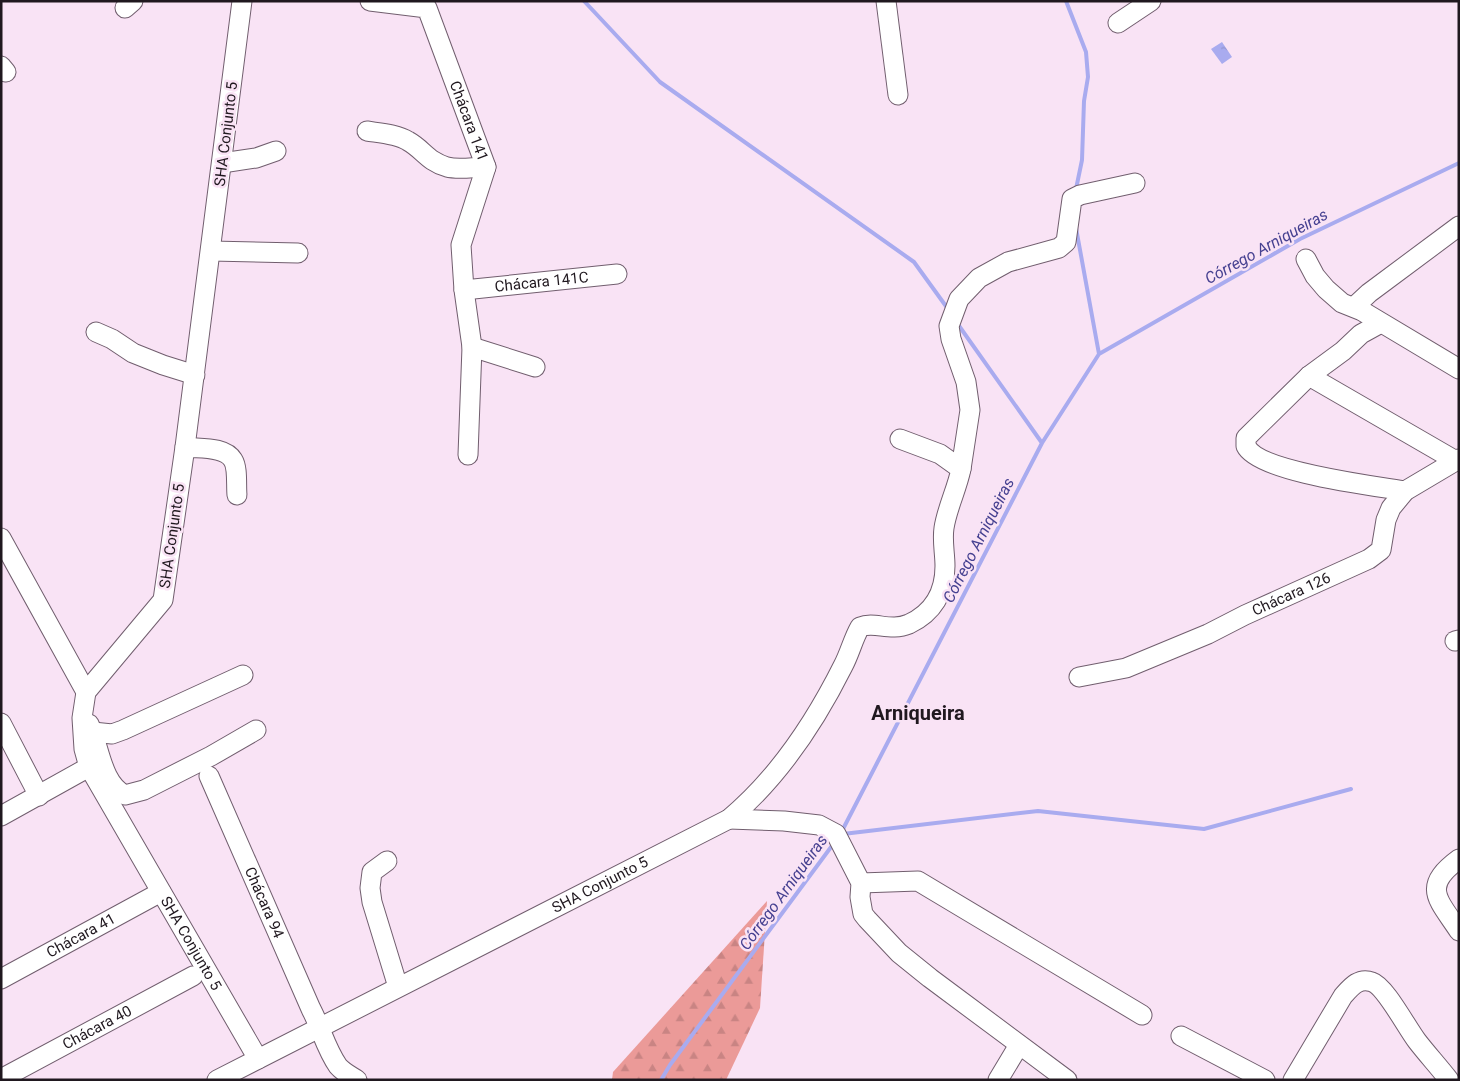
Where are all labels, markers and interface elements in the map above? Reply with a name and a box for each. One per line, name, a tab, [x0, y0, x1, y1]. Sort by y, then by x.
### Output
street label: Chácara 141	[446, 78, 492, 164]
street label: SHA Conjunto 5	[211, 81, 241, 187]
water label: Córrego Arniqueiras	[1201, 205, 1331, 288]
street label: Chácara 141C	[494, 268, 589, 296]
water label: Córrego Arniqueiras	[939, 475, 1018, 606]
street label: SHA Conjunto 5	[156, 483, 188, 589]
street label: Chácara 126	[1249, 569, 1333, 620]
district label: Arniqueira	[871, 701, 965, 725]
water label: Córrego Arniqueiras	[735, 831, 832, 954]
street label: SHA Conjunto 5	[549, 853, 651, 917]
street label: Chácara 94	[241, 864, 288, 941]
street label: SHA Conjunto 5	[157, 893, 225, 994]
street label: Chácara 41	[43, 910, 119, 962]
street label: Chácara 40	[59, 1002, 135, 1053]

